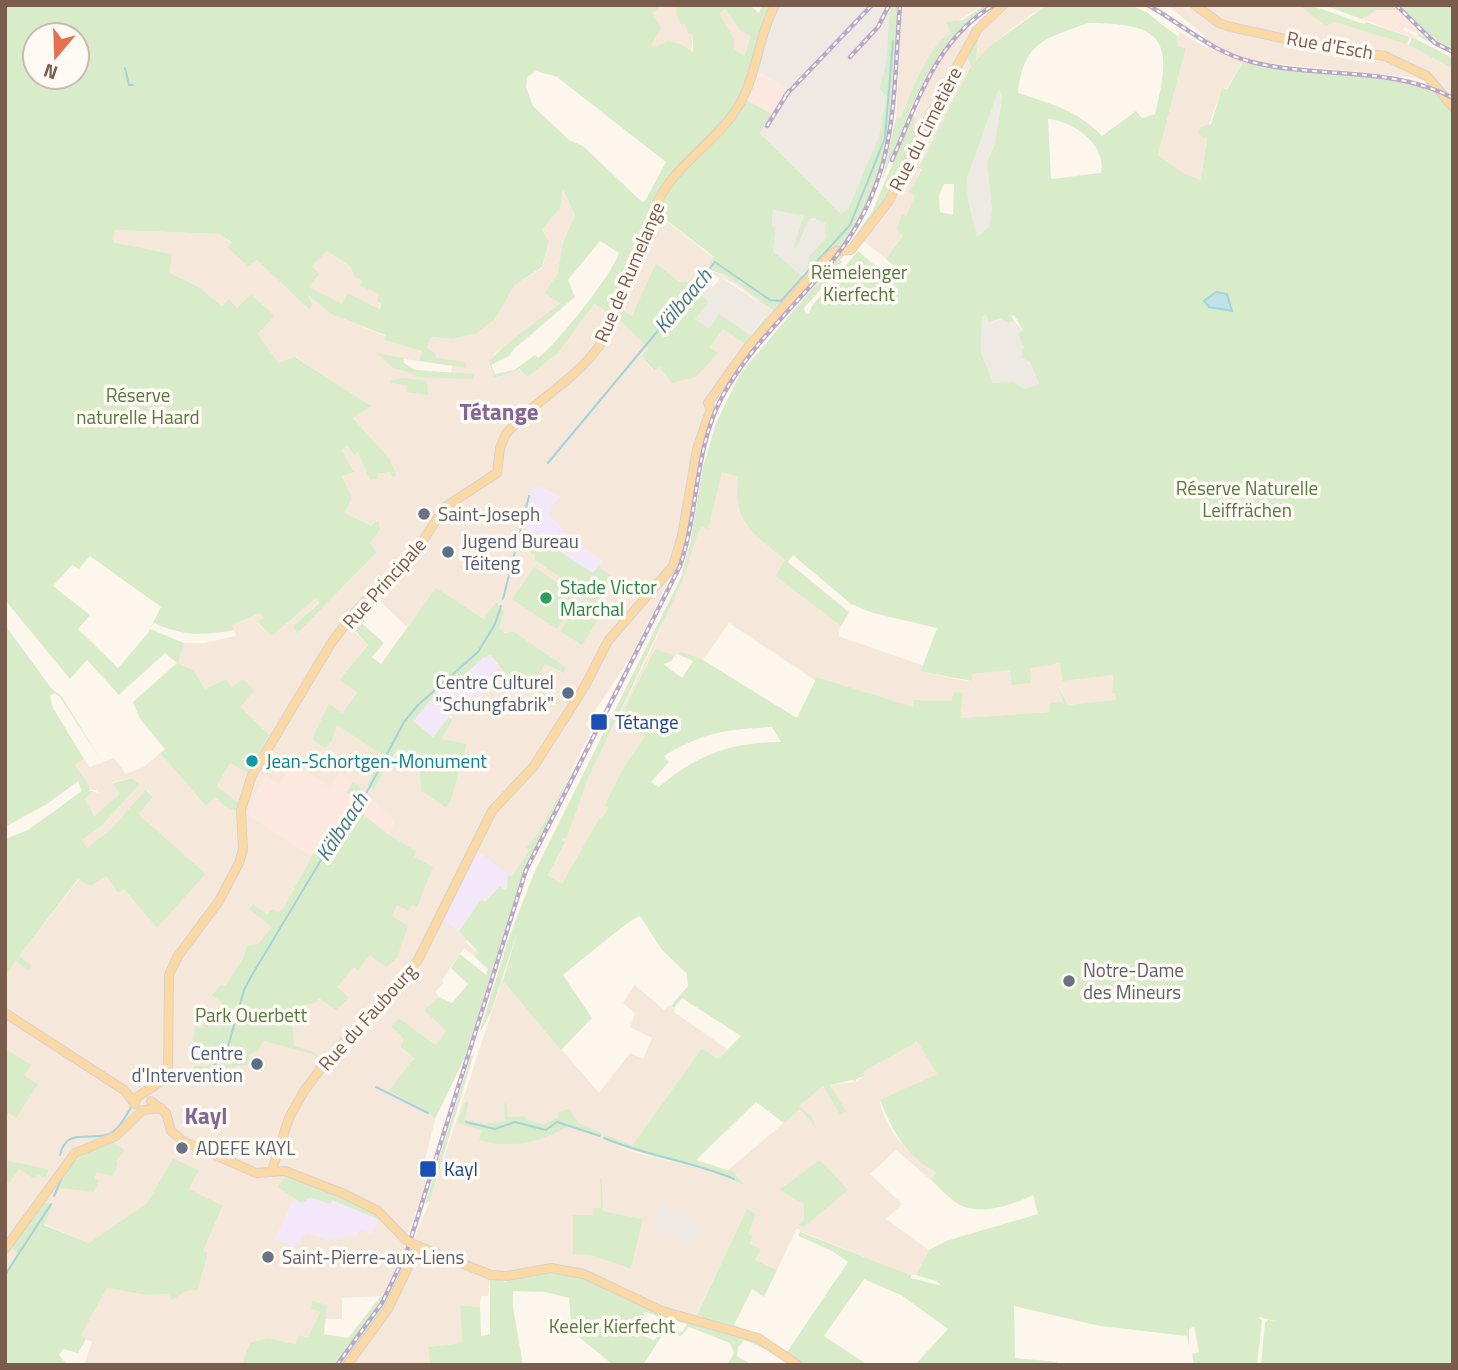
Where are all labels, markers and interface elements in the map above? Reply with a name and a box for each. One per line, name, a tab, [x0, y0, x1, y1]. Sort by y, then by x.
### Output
north arrow	[21, 21, 91, 91]
street label: Rue d'Esch	[1285, 23, 1376, 66]
text: N	[39, 57, 61, 88]
street label: Rue du Cimetière	[881, 62, 968, 196]
street label: Rue de Rumelange	[586, 197, 671, 347]
park label: Rëmelenger Kierfecht	[811, 257, 908, 308]
water label: Kälbaach	[646, 261, 719, 340]
park label: Réserve naturelle Haard	[76, 380, 200, 431]
district label: Tétange	[459, 394, 539, 429]
park label: Réserve Naturelle Leiffrächen	[1176, 473, 1318, 524]
place label: Saint-Joseph	[438, 499, 540, 528]
marker: Saint-Joseph	[416, 506, 432, 522]
place label: Jugend Bureau Téiteng	[462, 526, 579, 577]
street label: Rue Principale	[335, 531, 432, 635]
marker: Jugend Bureau Téiteng	[440, 544, 456, 560]
place label: Stade Victor Marchal	[560, 572, 657, 623]
marker: Stade Victor Marchal	[538, 590, 554, 606]
place label: Centre Culturel "Schungfabrik"	[435, 667, 554, 718]
marker: Centre Culturel "Schungfabrik"	[560, 685, 576, 701]
place label: Tétange	[615, 707, 679, 736]
marker: Tétange	[589, 712, 609, 732]
place label: Jean-Schortgen-Monument	[266, 746, 487, 775]
marker: Jean-Schortgen-Monument	[244, 753, 260, 769]
water label: Kälbaach	[307, 785, 376, 867]
place label: Notre-Dame des Mineurs	[1083, 955, 1184, 1006]
street label: Rue du Faubourg	[311, 957, 423, 1077]
marker: Notre-Dame des Mineurs	[1061, 973, 1077, 989]
park label: Park Ouerbett	[195, 1000, 307, 1029]
place label: Centre d'Intervention	[132, 1038, 243, 1089]
marker: Centre d'Intervention	[249, 1056, 265, 1072]
district label: Kayl	[185, 1098, 227, 1133]
place label: ADEFE KAYL	[196, 1133, 295, 1162]
marker: ADEFE KAYL	[174, 1140, 190, 1156]
place label: Kayl	[444, 1154, 478, 1183]
marker: Kayl	[418, 1159, 438, 1179]
place label: Saint-Pierre-aux-Liens	[282, 1242, 464, 1271]
marker: Saint-Pierre-aux-Liens	[260, 1249, 276, 1265]
park label: Keeler Kierfecht	[549, 1311, 676, 1340]

